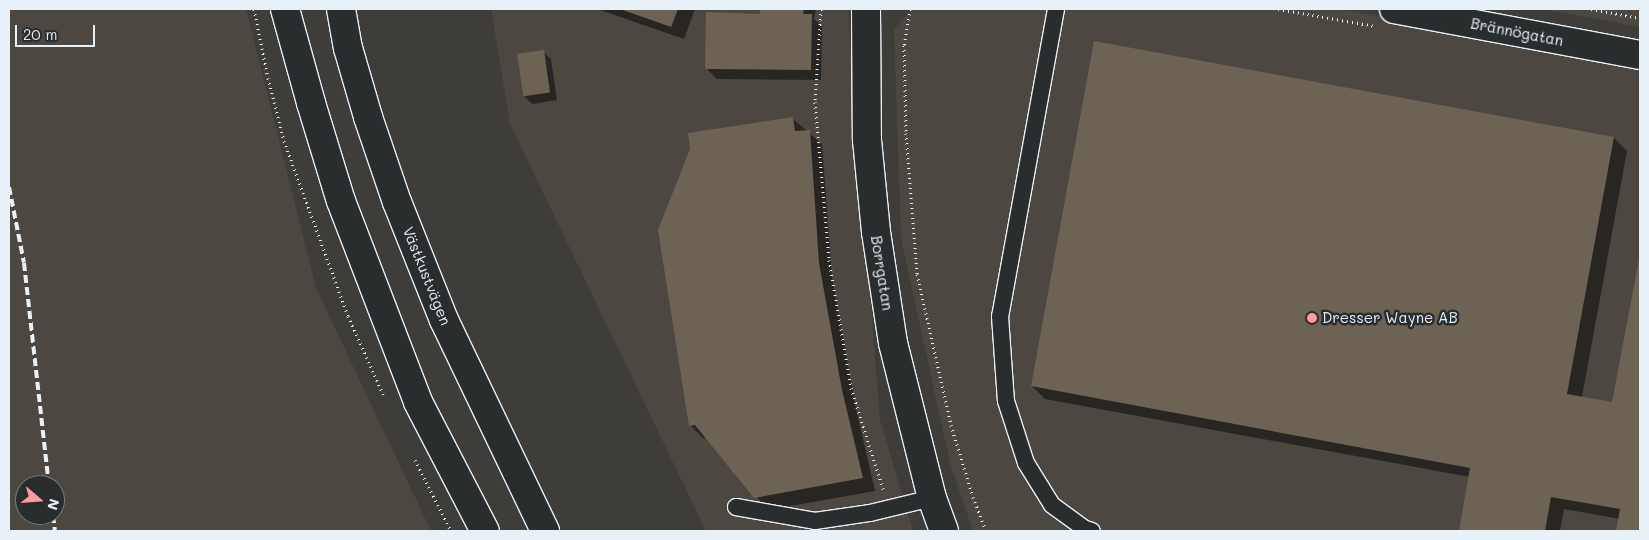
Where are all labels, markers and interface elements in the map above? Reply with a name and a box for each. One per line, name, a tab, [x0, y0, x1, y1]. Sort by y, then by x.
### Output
street label: Brännögatan	[1469, 14, 1565, 50]
scale bar	[18, 15, 98, 47]
text: 20 m	[23, 24, 57, 44]
street label: Västkustvägen	[399, 224, 455, 328]
street label: Borrgatan	[867, 234, 897, 312]
place label: Dresser Wayne AB	[1322, 309, 1458, 327]
marker: Dresser Wayne AB	[1306, 312, 1318, 324]
north arrow	[15, 475, 65, 525]
text: N	[43, 496, 64, 512]

